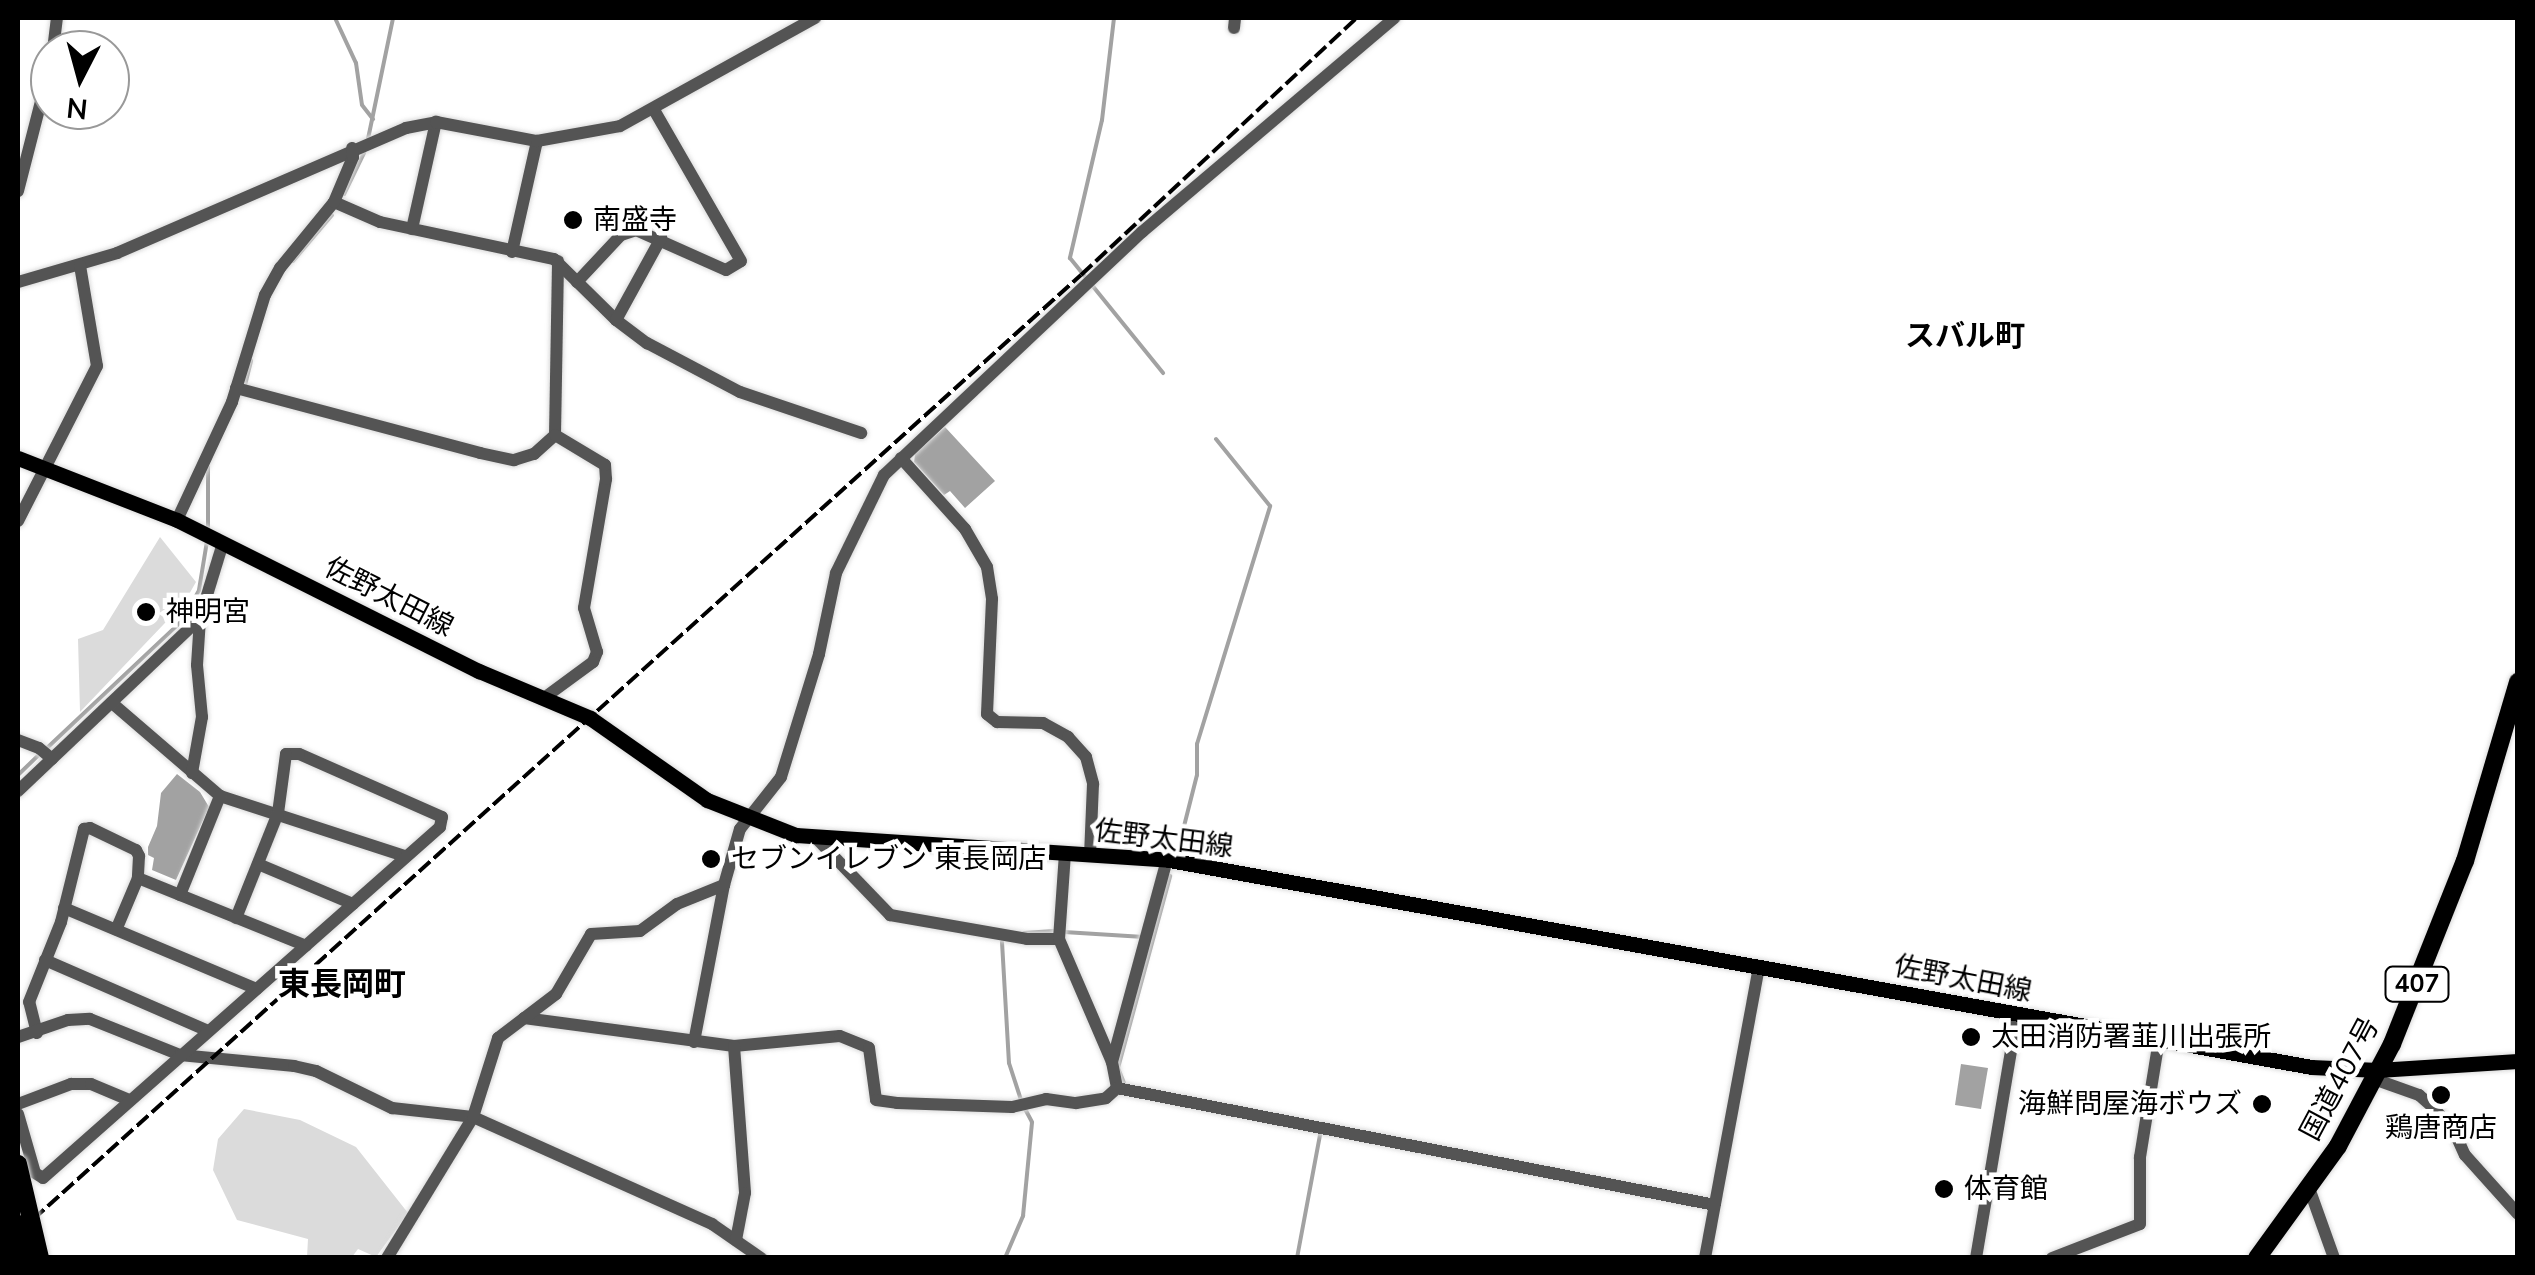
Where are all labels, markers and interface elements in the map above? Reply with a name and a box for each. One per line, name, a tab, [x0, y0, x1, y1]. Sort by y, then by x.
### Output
north arrow	[30, 30, 130, 130]
text: N	[65, 88, 89, 128]
place label: 南盛寺	[593, 203, 677, 237]
marker: 南盛寺	[562, 209, 584, 231]
district label: スバル町	[1905, 319, 2025, 355]
street label: 佐野太田線	[319, 550, 459, 644]
place label: 神明宮	[166, 595, 250, 629]
marker: 神明宮	[135, 601, 157, 623]
street label: 佐野太田線	[1092, 814, 1236, 864]
place label: セブンイレブン 東長岡店	[731, 842, 1046, 876]
marker: セブンイレブン 東長岡店	[700, 848, 722, 870]
street label: 佐野太田線	[1891, 949, 2035, 1009]
road number: 407	[2384, 964, 2450, 1004]
district label: 東長岡町	[278, 966, 406, 1004]
street label: 国道407号	[2294, 1012, 2386, 1146]
place label: 太田消防署韮川出張所	[1991, 1020, 2271, 1054]
marker: 太田消防署韮川出張所	[1960, 1026, 1982, 1048]
marker: 鶏唐商店	[2430, 1084, 2452, 1106]
place label: 海鮮問屋海ボウズ	[2018, 1087, 2242, 1121]
marker: 海鮮問屋海ボウズ	[2251, 1093, 2273, 1115]
place label: 鶏唐商店	[2385, 1111, 2497, 1145]
place label: 体育館	[1964, 1172, 2048, 1206]
marker: 体育館	[1933, 1178, 1955, 1200]

